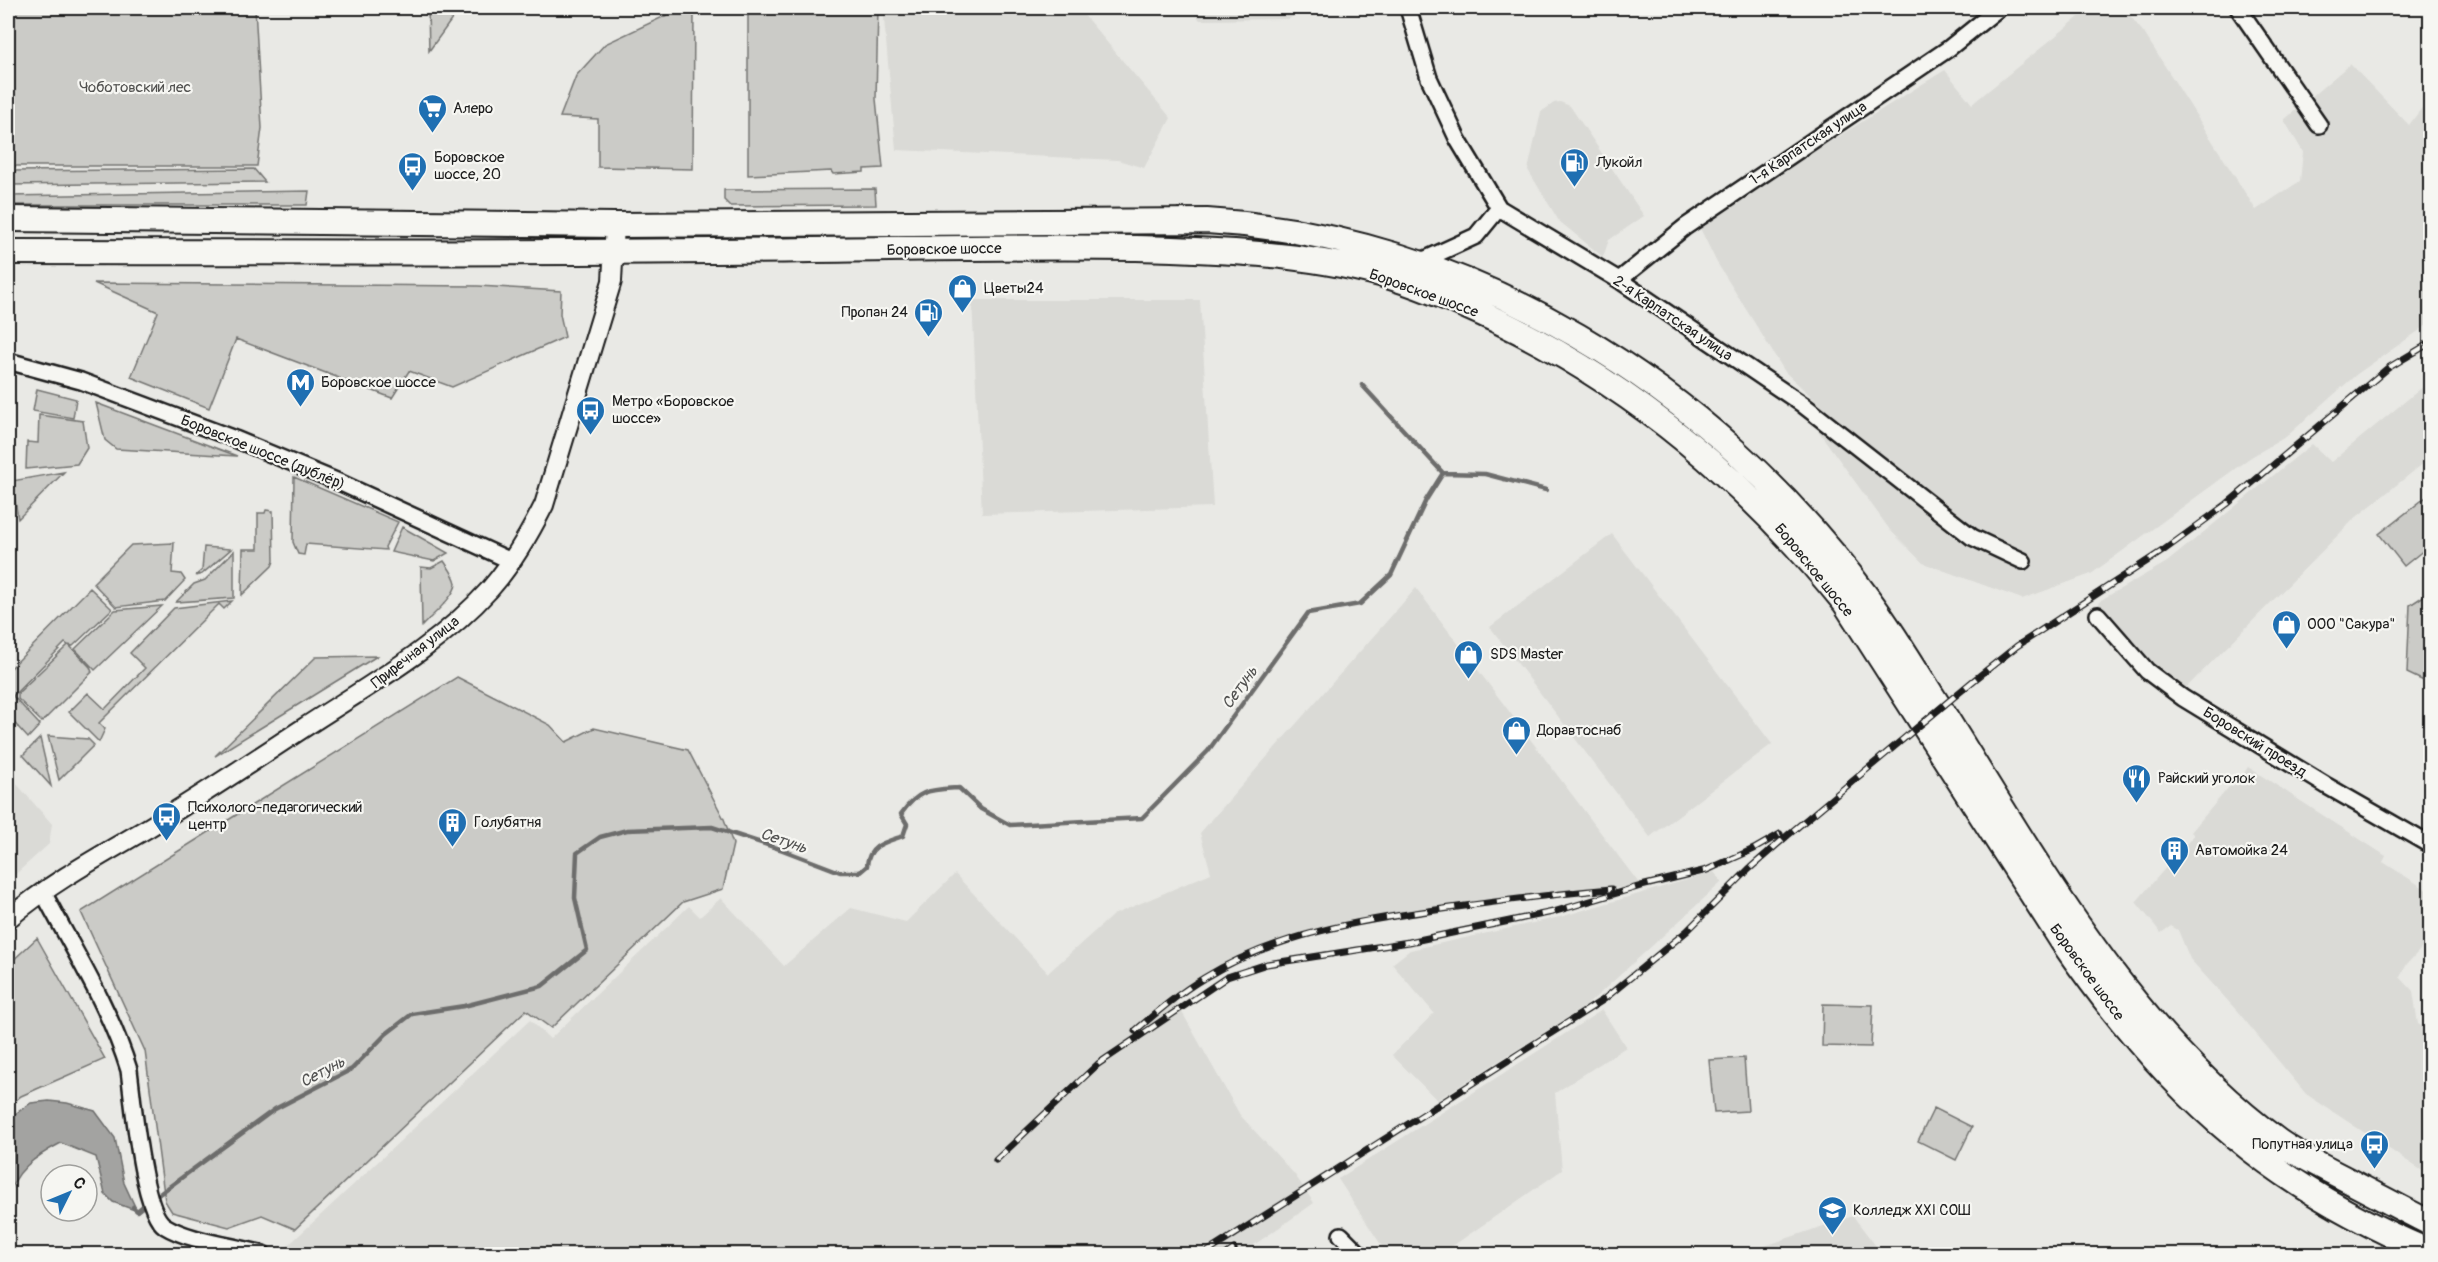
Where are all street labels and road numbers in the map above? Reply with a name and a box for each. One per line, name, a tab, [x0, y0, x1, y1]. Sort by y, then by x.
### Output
street label: 1-я Карпатская улица	[1746, 97, 1871, 190]
street label: Боровское шоссе	[886, 239, 1002, 260]
street label: Боровское шоссе	[1367, 265, 1482, 322]
street label: 2-я Карпатская улица	[1609, 271, 1736, 365]
street label: Боровское шоссе (дублёр)	[178, 411, 348, 494]
street label: Боровское шоссе	[1770, 520, 1858, 621]
street label: Приречная улица	[367, 612, 463, 693]
street label: Боровский проезд	[2199, 703, 2310, 782]
street label: Боровское шоссе	[2045, 920, 2128, 1025]

